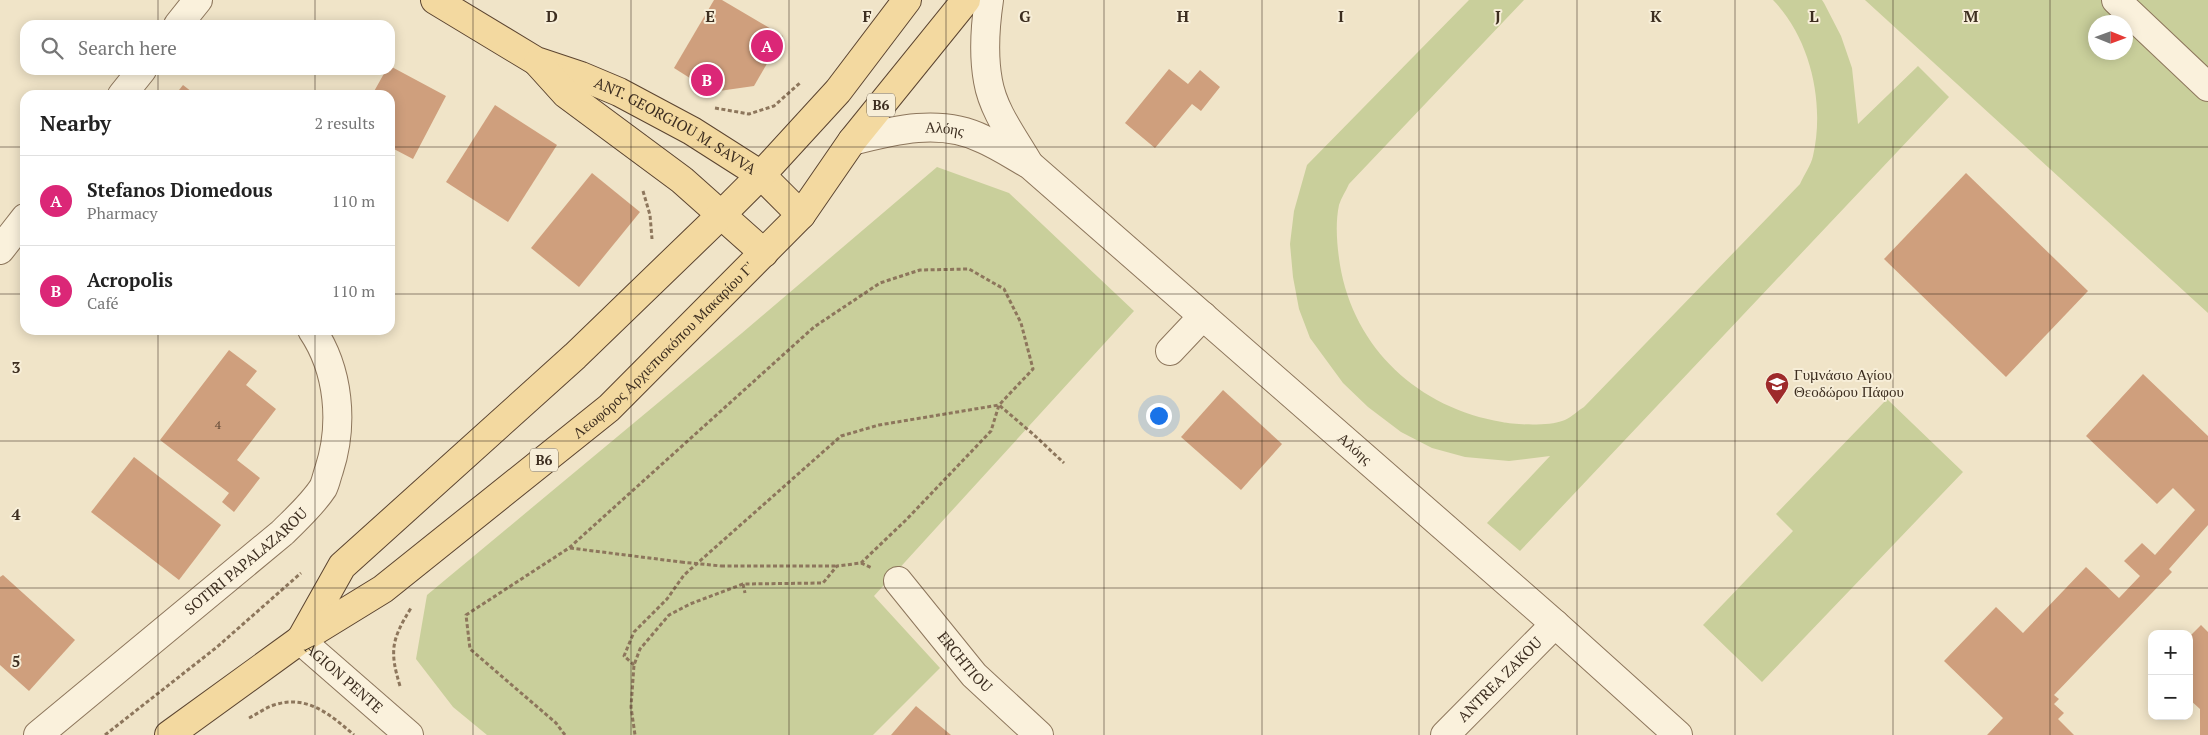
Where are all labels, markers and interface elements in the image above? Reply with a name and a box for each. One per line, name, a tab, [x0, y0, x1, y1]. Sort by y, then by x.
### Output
text: D	[546, 5, 558, 27]
text: E	[705, 5, 715, 27]
text: F	[862, 5, 872, 27]
text: G	[1019, 5, 1031, 27]
text: H	[1177, 5, 1189, 27]
text: I	[1338, 5, 1344, 27]
text: J	[1495, 5, 1501, 27]
text: K	[1650, 5, 1662, 27]
text: L	[1809, 5, 1819, 27]
text: M	[1964, 5, 1979, 27]
north arrow	[2088, 15, 2133, 60]
search box	[20, 20, 395, 75]
pin: A	[751, 27, 783, 65]
icon: search	[38, 34, 66, 62]
text: Search here	[78, 35, 177, 60]
pin: B	[691, 61, 723, 99]
street label: ANT. GEORGIOU M. SAVVA	[591, 72, 761, 179]
road number: B6	[867, 94, 895, 116]
text: Nearby	[40, 109, 111, 137]
text: 2 results	[315, 112, 375, 134]
street label: Αλόης	[925, 116, 967, 140]
text: Stefanos Diomedous	[87, 177, 273, 202]
text: A	[50, 190, 62, 212]
text: 110 m	[332, 190, 375, 212]
text: Pharmacy	[87, 202, 158, 224]
street label: Λεωφόρος Αρχιεπισκόπου Μακαρίου Γ'	[568, 257, 758, 442]
text: Acropolis	[87, 267, 173, 292]
text: B	[51, 280, 61, 302]
text: 110 m	[332, 280, 375, 302]
text: Café	[87, 292, 119, 314]
text: 3	[11, 356, 21, 378]
place label: Γυμνάσιο Αγίου Θεοδώρου Πάφου	[1794, 364, 1904, 401]
school or university icon: Γυμνάσιο Αγίου Θεοδώρου Πάφου	[1764, 371, 1790, 405]
your location	[1146, 403, 1172, 429]
house number: 4	[215, 417, 222, 432]
street label: Αλόης	[1334, 428, 1377, 469]
road number: B6	[530, 448, 558, 472]
text: 4	[11, 503, 21, 525]
street label: SOTIRI PAPALAZAROU	[180, 503, 311, 619]
street label: ERCHTIOU	[934, 627, 997, 696]
map controls	[2148, 630, 2193, 720]
button: +	[2148, 630, 2193, 675]
street label: ANTREA ZAKOU	[1453, 632, 1546, 726]
street label: AGION PENTE	[301, 638, 388, 717]
text: 5	[11, 650, 21, 672]
button: −	[2148, 675, 2193, 720]

